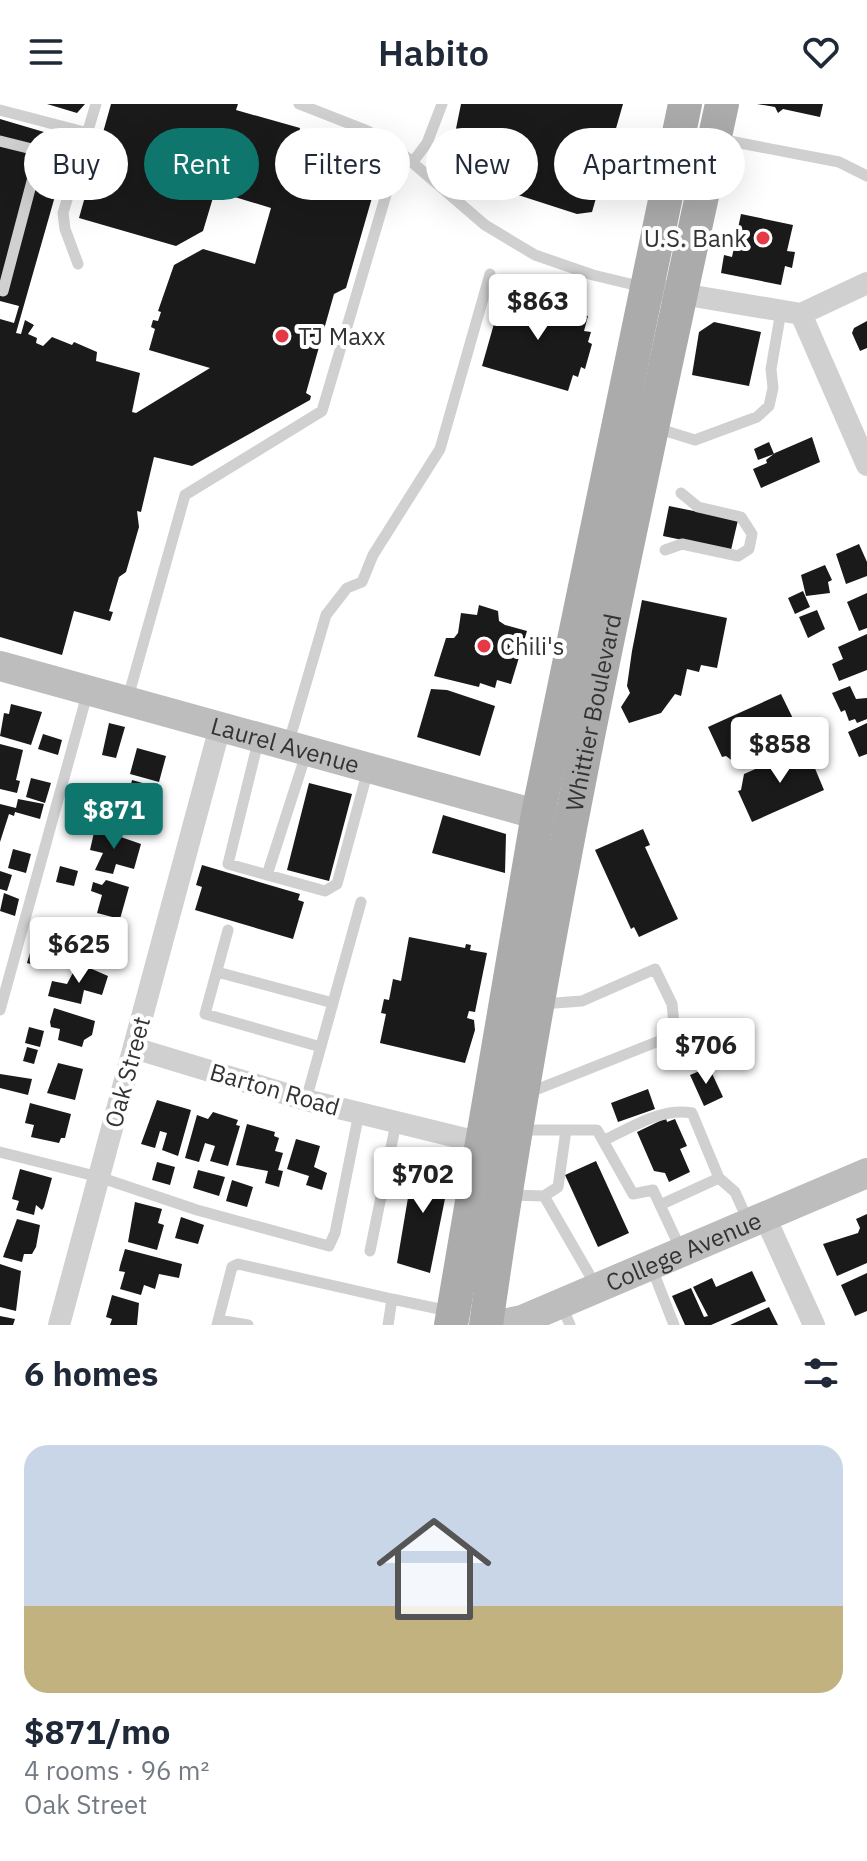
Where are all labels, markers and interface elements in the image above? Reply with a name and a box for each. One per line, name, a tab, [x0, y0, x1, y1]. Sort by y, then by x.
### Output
text: Habito	[378, 29, 489, 76]
icon: menu	[24, 30, 68, 74]
icon: heart	[799, 30, 843, 74]
chip: Buy	[24, 128, 128, 200]
chip: Rent	[144, 128, 259, 200]
chip: Filters	[275, 128, 410, 200]
chip: New	[426, 128, 538, 200]
chip: Apartment	[554, 128, 745, 200]
place label: U.S. Bank	[644, 222, 747, 254]
marker: U.S. Bank	[754, 229, 772, 247]
pin: $863	[491, 274, 585, 342]
text: $863	[507, 283, 569, 317]
place label: TJ Maxx	[298, 320, 385, 352]
marker: TJ Maxx	[273, 327, 291, 345]
street label: Whittier Boulevard	[558, 611, 628, 814]
place label: Chili's	[500, 630, 565, 662]
marker: Chili's	[475, 637, 493, 655]
street label: Laurel Avenue	[207, 709, 363, 781]
pin: $858	[733, 717, 827, 785]
text: $858	[749, 726, 811, 760]
pin: $871	[67, 783, 161, 851]
text: $871	[83, 792, 145, 826]
pin: $625	[32, 917, 126, 985]
text: $625	[48, 926, 110, 960]
street label: Oak Street	[97, 1013, 157, 1131]
pin: $706	[659, 1018, 753, 1086]
text: $706	[675, 1027, 737, 1061]
street label: Barton Road	[206, 1055, 344, 1123]
pin: $702	[376, 1147, 470, 1215]
text: $702	[392, 1156, 454, 1190]
street label: College Avenue	[601, 1204, 766, 1298]
text: 6 homes	[24, 1351, 159, 1395]
icon: filters	[799, 1351, 843, 1395]
icon: home	[362, 1497, 506, 1641]
text: $871/mo	[24, 1709, 171, 1753]
text: 4 rooms · 96 m²	[24, 1753, 209, 1787]
text: Oak Street	[24, 1787, 147, 1821]

